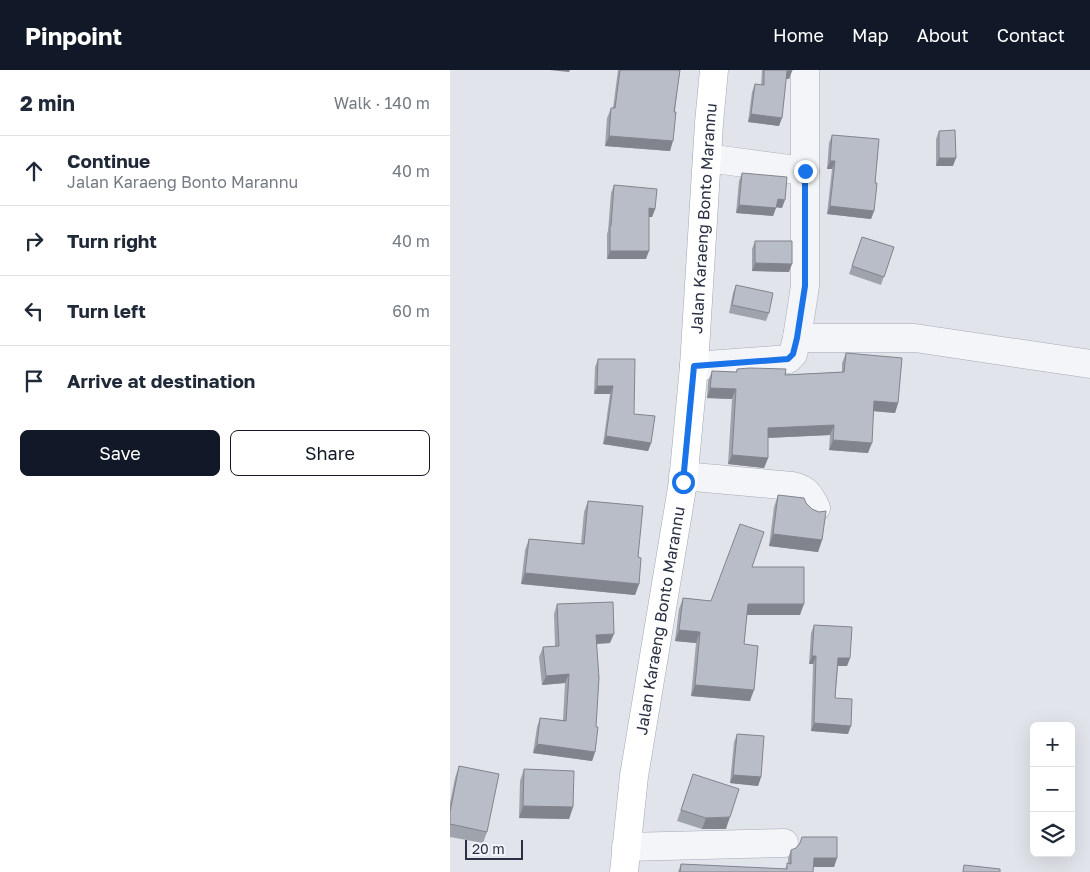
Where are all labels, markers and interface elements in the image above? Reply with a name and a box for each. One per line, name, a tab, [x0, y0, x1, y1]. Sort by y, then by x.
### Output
text: Pinpoint	[25, 21, 122, 50]
text: Home	[773, 24, 824, 46]
text: Map	[852, 24, 889, 46]
text: About	[917, 24, 969, 46]
text: Contact	[997, 24, 1065, 46]
text: 2 min	[20, 90, 75, 116]
text: Walk · 140 m	[334, 93, 430, 113]
street label: Jalan Karaeng Bonto Marannu	[686, 102, 721, 334]
text: Continue	[67, 149, 150, 172]
icon: ahead	[20, 157, 48, 185]
route end	[794, 160, 817, 183]
text: 40 m	[392, 161, 430, 181]
text: Jalan Karaeng Bonto Marannu	[67, 172, 298, 192]
icon: right	[20, 227, 48, 255]
text: Turn right	[67, 229, 157, 252]
text: 40 m	[392, 231, 430, 251]
icon: left	[20, 297, 48, 325]
text: Turn left	[67, 299, 146, 322]
text: 60 m	[392, 301, 430, 321]
icon: arrive	[20, 367, 48, 395]
text: Arrive at destination	[67, 369, 255, 392]
button: Save	[20, 430, 220, 476]
button: Share	[230, 430, 430, 476]
route start	[672, 471, 695, 494]
street label: Jalan Karaeng Bonto Marannu	[631, 505, 689, 736]
map controls	[1030, 722, 1075, 857]
button: +	[1030, 722, 1075, 767]
button: −	[1030, 767, 1075, 812]
button: layers	[1030, 812, 1075, 857]
scale bar	[465, 837, 522, 860]
text: 20 m	[472, 840, 505, 857]

